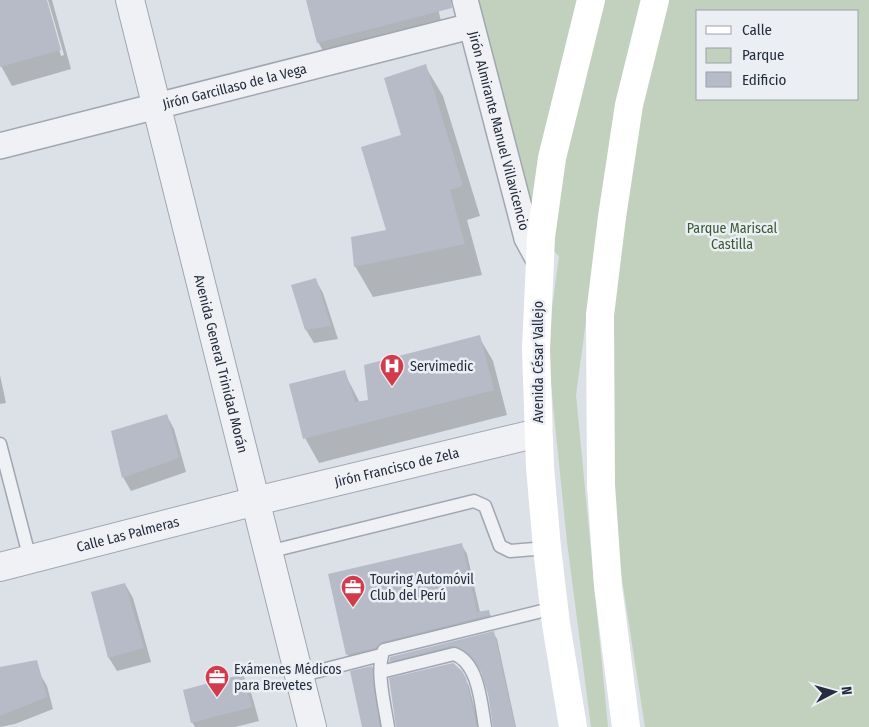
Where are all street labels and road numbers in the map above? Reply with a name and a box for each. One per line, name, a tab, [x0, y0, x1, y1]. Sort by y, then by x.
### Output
street label: Jirón Almirante Manuel Villavicencio	[464, 29, 533, 232]
street label: Jirón Garcillaso de la Vega	[161, 60, 309, 113]
street label: Avenida General Trinidad Morán	[190, 273, 251, 455]
street label: Avenida César Vallejo	[530, 301, 547, 423]
street label: Jirón Francisco de Zela	[333, 444, 461, 491]
street label: Calle Las Palmeras	[75, 513, 181, 556]

